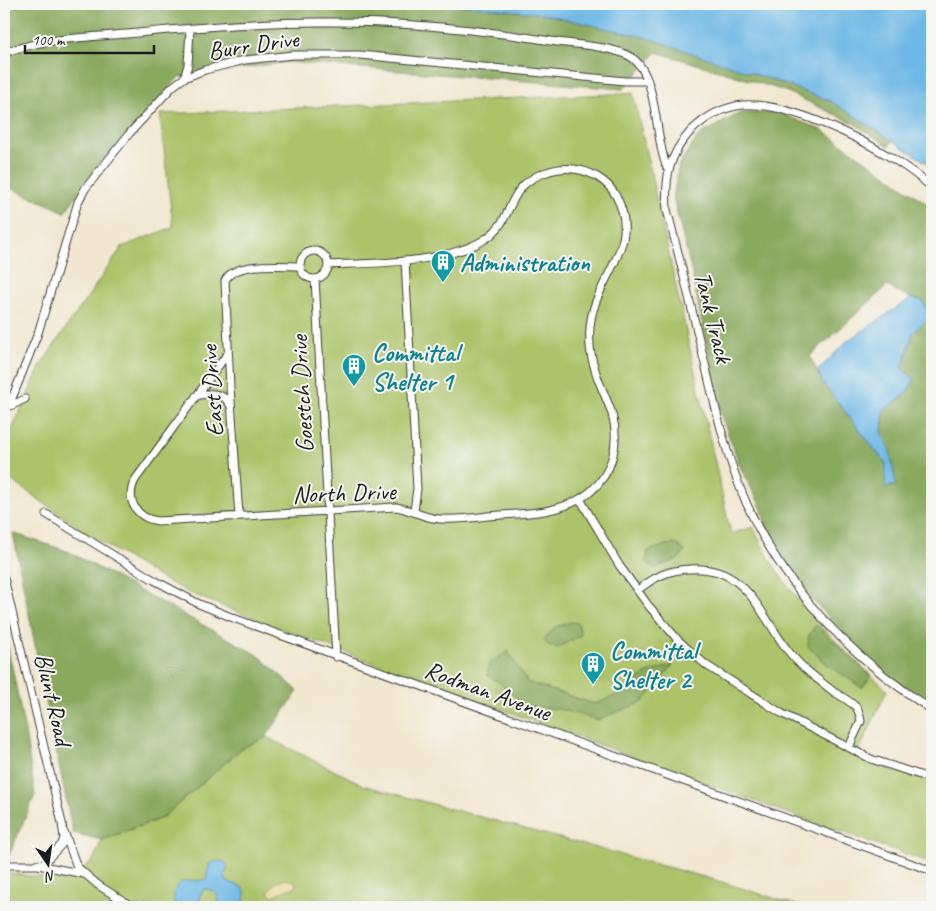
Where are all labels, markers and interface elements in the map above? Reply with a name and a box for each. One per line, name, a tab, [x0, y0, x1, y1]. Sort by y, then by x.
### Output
scale bar	[25, 22, 154, 54]
street label: Burr Drive	[206, 23, 302, 67]
text: 100 m	[32, 31, 66, 50]
place label: Administration	[460, 247, 590, 279]
building icon: Administration	[430, 249, 456, 283]
street label: Tank Track	[686, 268, 740, 368]
street label: Goestch Drive	[283, 333, 321, 453]
place label: Committal Shelter 1	[372, 337, 463, 398]
street label: East Drive	[193, 342, 231, 438]
building icon: Committal Shelter 1	[341, 353, 367, 387]
street label: North Drive	[292, 475, 398, 511]
place label: Committal Shelter 2	[610, 635, 701, 696]
street label: Blunt Road	[27, 650, 80, 753]
building icon: Committal Shelter 2	[580, 651, 606, 685]
street label: Rodman Avenue	[420, 653, 557, 729]
north arrow	[22, 838, 72, 888]
text: N	[42, 867, 57, 886]

